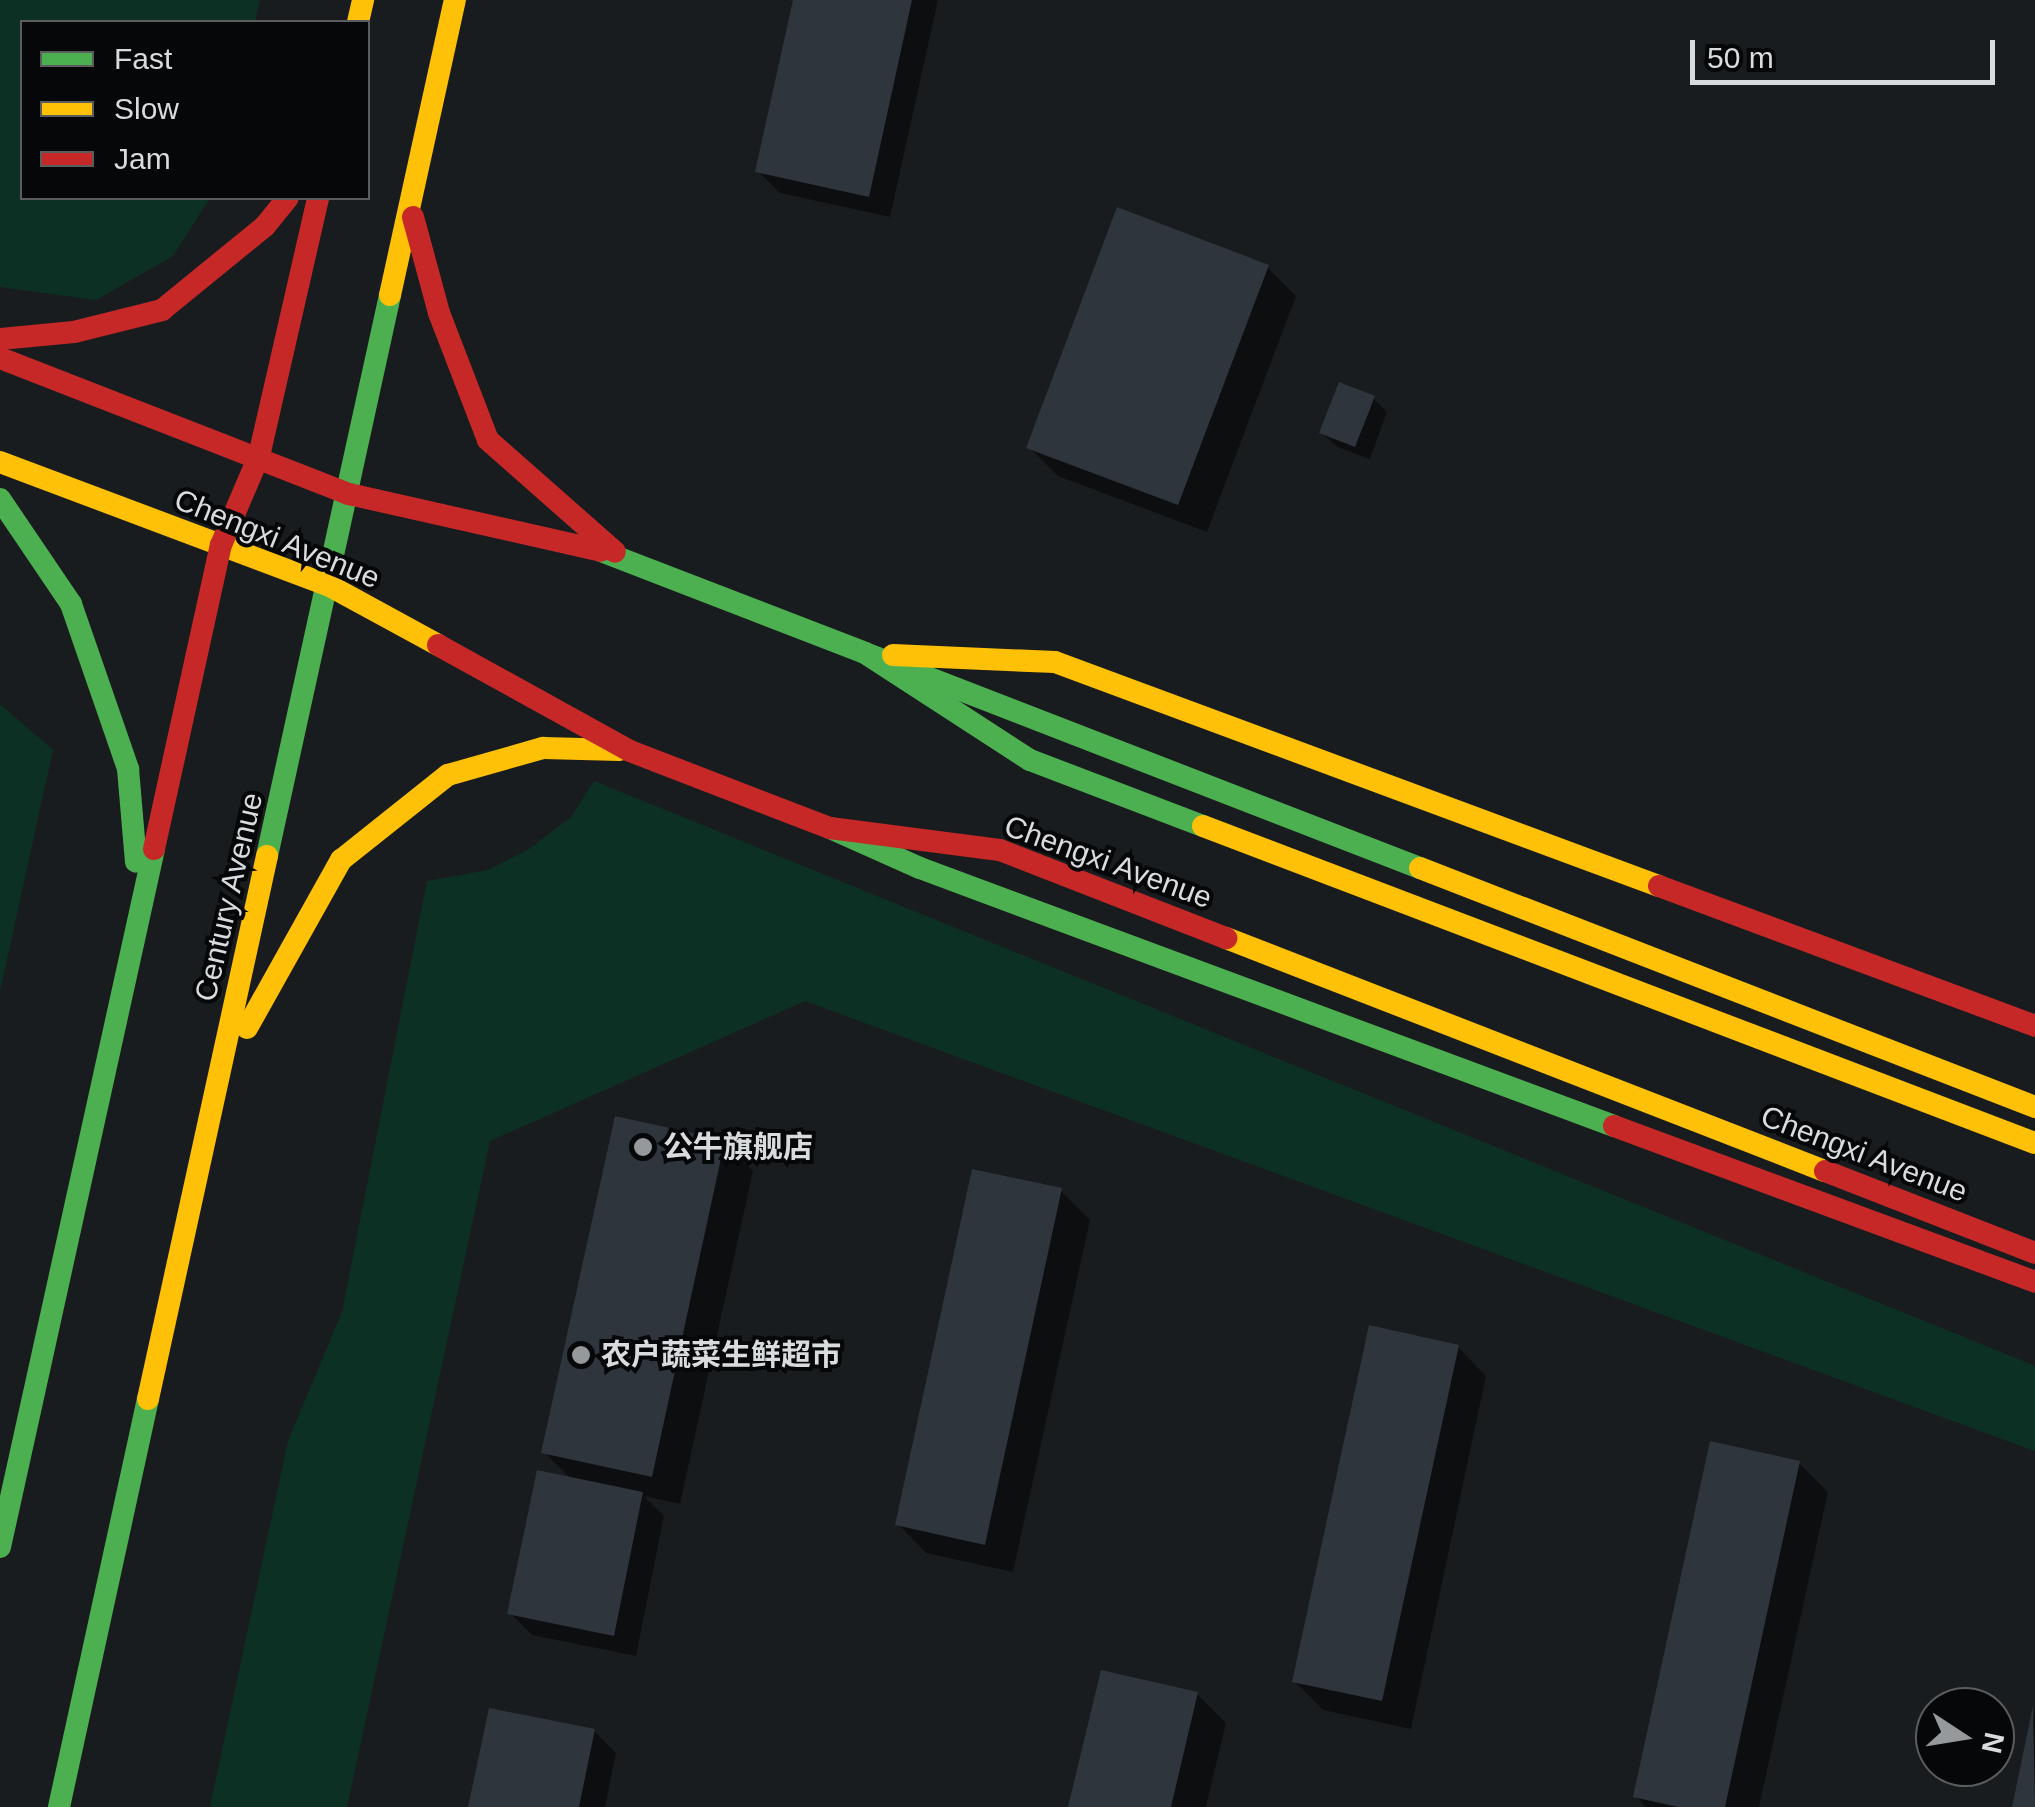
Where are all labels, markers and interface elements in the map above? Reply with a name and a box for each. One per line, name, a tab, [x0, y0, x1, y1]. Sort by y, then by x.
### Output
legend	[20, 20, 370, 200]
scale bar	[1695, 20, 2000, 82]
text: 50 m	[1707, 41, 1774, 74]
text: Fast	[114, 42, 172, 75]
text: Slow	[114, 92, 179, 125]
text: Jam	[114, 142, 171, 175]
street label: Chengxi Avenue	[168, 481, 386, 597]
street label: Century Avenue	[187, 788, 271, 1006]
street label: Chengxi Avenue	[999, 808, 1217, 916]
street label: Chengxi Avenue	[1755, 1098, 1973, 1210]
place label: 公牛旗舰店	[663, 1129, 813, 1165]
marker: 公牛旗舰店	[632, 1136, 654, 1158]
place label: 农户蔬菜生鲜超市	[601, 1337, 841, 1373]
marker: 农户蔬菜生鲜超市	[570, 1344, 592, 1366]
north arrow	[1915, 1687, 2015, 1787]
text: N	[1976, 1730, 2010, 1756]

